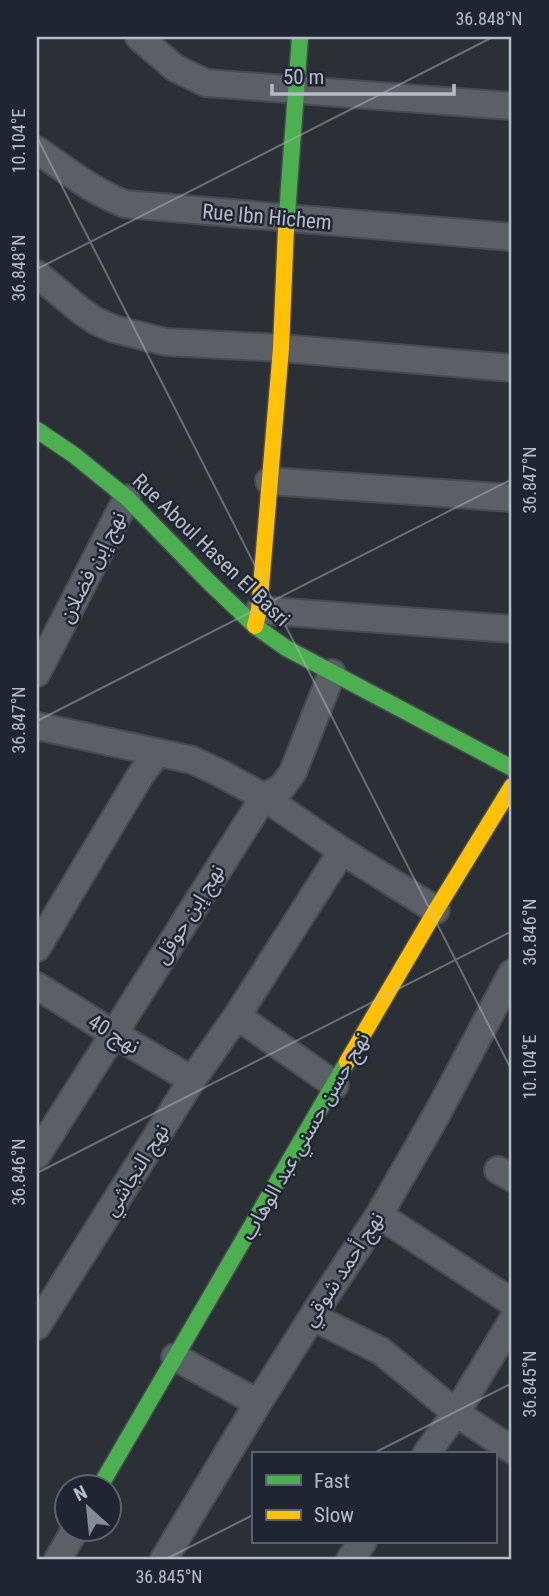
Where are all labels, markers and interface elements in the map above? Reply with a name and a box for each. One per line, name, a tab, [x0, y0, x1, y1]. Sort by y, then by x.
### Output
text: 36.848°N	[455, 8, 523, 29]
scale bar	[272, 52, 454, 96]
text: 50 m	[283, 65, 324, 89]
text: 10.104°E	[8, 109, 29, 173]
street label: Rue Ibn Hichem	[201, 199, 333, 235]
text: 36.848°N	[8, 234, 29, 302]
text: 36.847°N	[519, 446, 540, 514]
street label: Rue Aboul Hasen El Basri	[128, 469, 294, 631]
street label: نهج إبن فضلان	[54, 507, 133, 628]
text: 36.847°N	[8, 686, 29, 754]
street label: نهج إبن حوقل	[149, 860, 232, 970]
text: 36.846°N	[519, 898, 540, 966]
street label: نهج 40	[82, 1009, 144, 1061]
street label: نهج حسن حسني عبد الوهاب	[236, 1028, 378, 1246]
text: 10.104°E	[519, 1035, 540, 1099]
street label: نهج النجاشي	[98, 1120, 177, 1222]
text: 36.846°N	[8, 1138, 29, 1206]
street label: نهج أحمد شوقي	[297, 1207, 392, 1333]
text: 36.845°N	[519, 1350, 540, 1418]
legend	[252, 1452, 496, 1544]
text: Fast	[314, 1469, 350, 1493]
north arrow	[52, 1474, 122, 1544]
text: N	[70, 1480, 91, 1506]
text: Slow	[314, 1503, 354, 1527]
text: 36.845°N	[135, 1566, 203, 1587]

